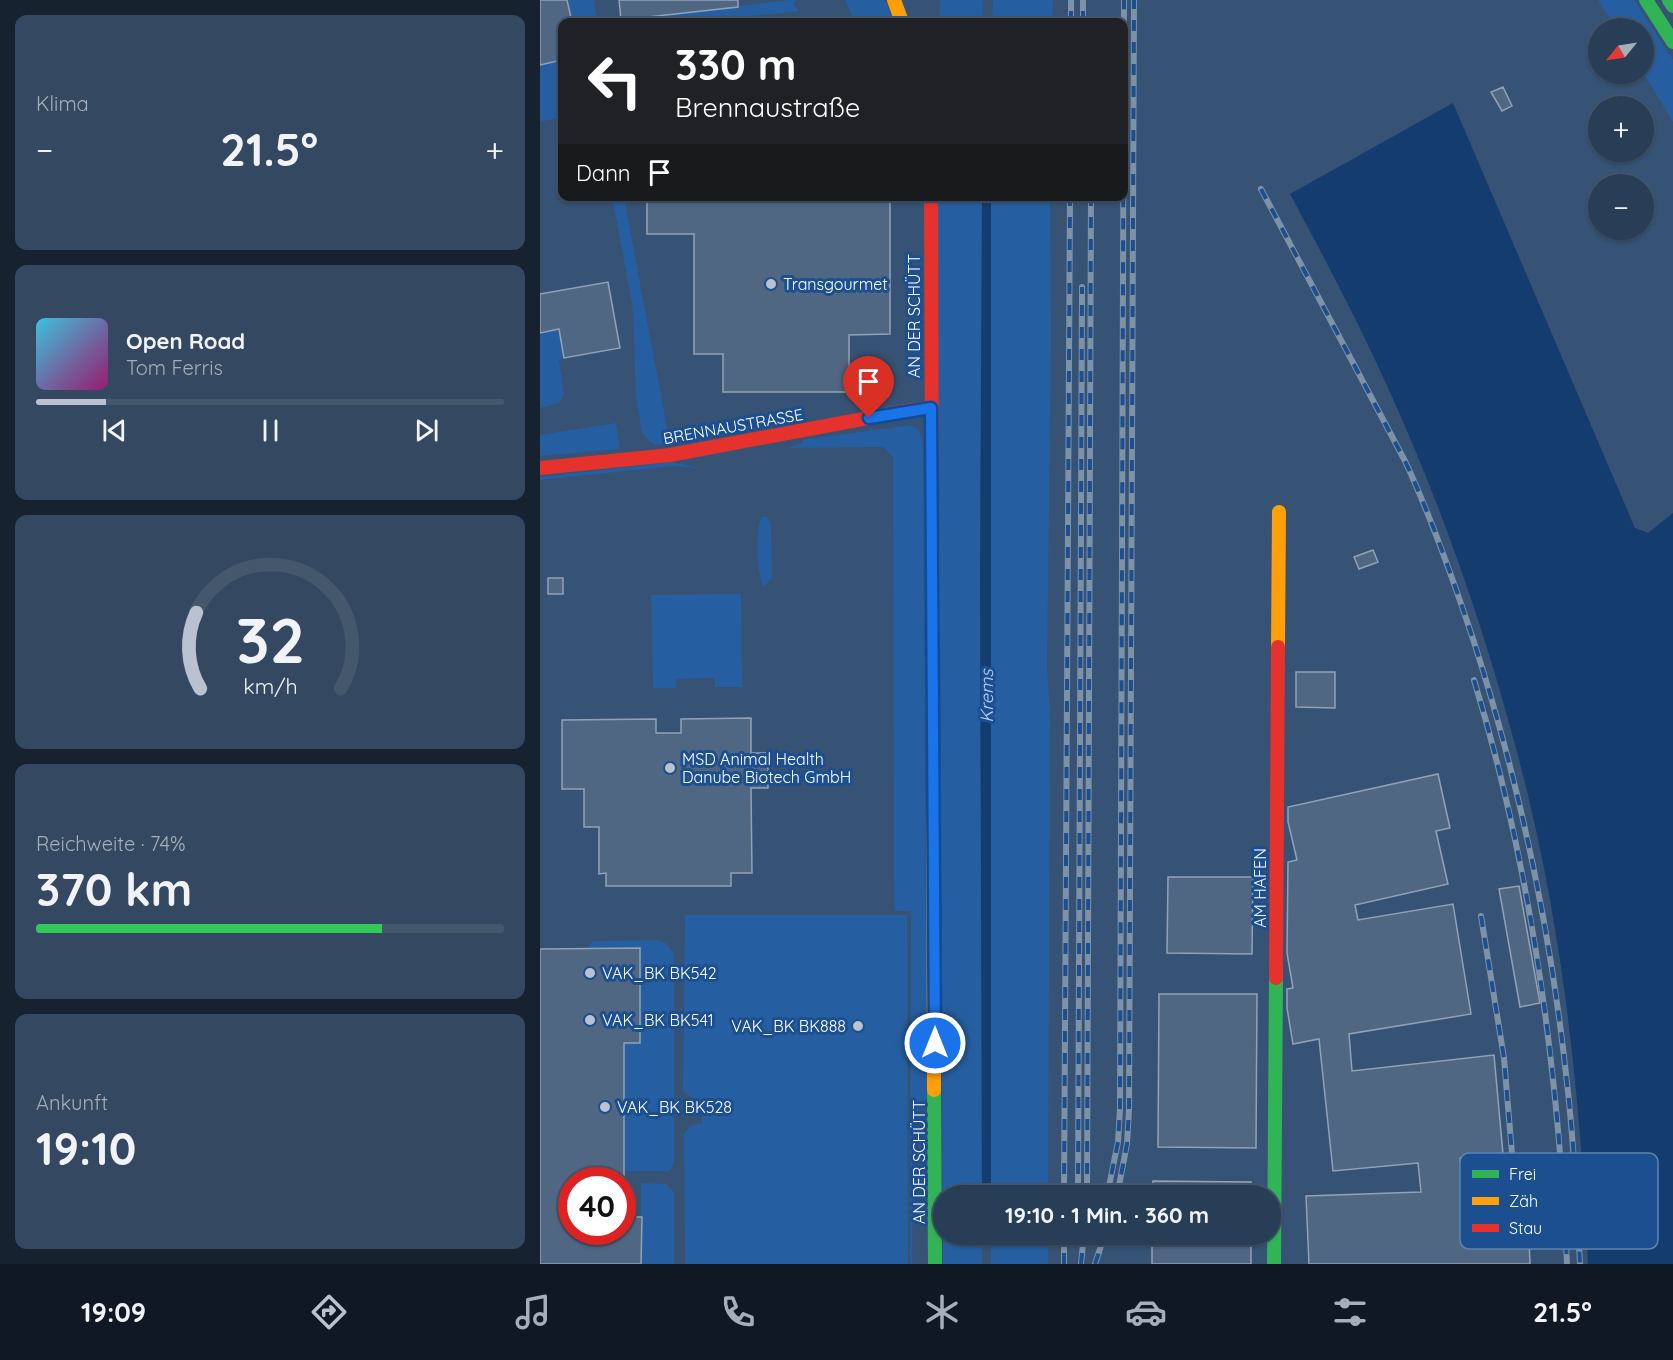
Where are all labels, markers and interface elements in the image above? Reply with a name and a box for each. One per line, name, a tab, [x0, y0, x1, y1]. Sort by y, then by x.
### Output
north arrow	[1588, 18, 1654, 84]
map controls	[1588, 18, 1654, 240]
text: 330 m	[675, 38, 796, 91]
icon: left	[576, 42, 654, 120]
text: Brennaustraße	[675, 90, 860, 124]
text: Klima	[36, 91, 89, 116]
button: +	[1588, 96, 1654, 162]
text: 21.5°	[220, 121, 318, 177]
text: −	[36, 129, 53, 170]
text: +	[485, 129, 504, 170]
icon: arrive	[643, 156, 676, 189]
text: Dann	[576, 159, 631, 187]
button: −	[1588, 174, 1654, 240]
street label: AN DER SCHÜTT	[904, 254, 924, 378]
place label: Transgourmet	[783, 274, 888, 294]
marker: Transgourmet	[764, 277, 778, 291]
text: Open Road	[126, 327, 245, 355]
text: Tom Ferris	[126, 355, 223, 380]
pin	[843, 356, 894, 418]
icon: arrive	[852, 365, 885, 398]
street label: BRENNAUSTRASSE	[661, 404, 805, 448]
icon: previous	[98, 414, 131, 447]
icon: pause	[254, 414, 287, 447]
icon: next	[410, 414, 443, 447]
text: 32	[235, 601, 305, 679]
water label: Krems	[975, 668, 998, 723]
text: km/h	[243, 673, 297, 699]
place label: MSD Animal Health Danube Biotech GmbH	[682, 749, 851, 787]
marker: MSD Animal Health Danube Biotech GmbH	[663, 761, 677, 775]
text: Reichweite · 74%	[36, 831, 186, 856]
street label: AM HAFEN	[1250, 848, 1270, 928]
text: 370 km	[36, 861, 192, 917]
place label: VAK_BK BK542	[602, 963, 717, 983]
marker: VAK_BK BK542	[583, 966, 597, 980]
place label: VAK_BK BK541	[602, 1010, 714, 1030]
position arrow	[903, 1011, 967, 1075]
marker: VAK_BK BK541	[583, 1013, 597, 1027]
place label: VAK_BK BK888	[731, 1016, 846, 1036]
marker: VAK_BK BK888	[851, 1019, 865, 1033]
text: Ankunft	[36, 1090, 108, 1115]
place label: VAK_BK BK528	[617, 1097, 732, 1117]
marker: VAK_BK BK528	[598, 1100, 612, 1114]
street label: AN DER SCHÜTT	[909, 1100, 929, 1224]
text: 19:10	[36, 1120, 137, 1176]
legend	[1460, 1153, 1658, 1249]
text: Frei	[1509, 1164, 1536, 1184]
speed limit sign: 40	[558, 1167, 636, 1245]
text: Zäh	[1509, 1191, 1538, 1211]
text: 19:10 · 1 Min. · 360 m	[1005, 1201, 1209, 1229]
text: Stau	[1509, 1218, 1542, 1238]
icon: directions	[308, 1291, 350, 1333]
icon: music	[512, 1291, 554, 1333]
icon: phone	[717, 1291, 759, 1333]
icon: climate	[921, 1291, 963, 1333]
icon: car	[1125, 1291, 1167, 1333]
icon: filters	[1329, 1291, 1371, 1333]
text: 19:09	[81, 1295, 146, 1329]
text: 21.5°	[1533, 1295, 1592, 1329]

